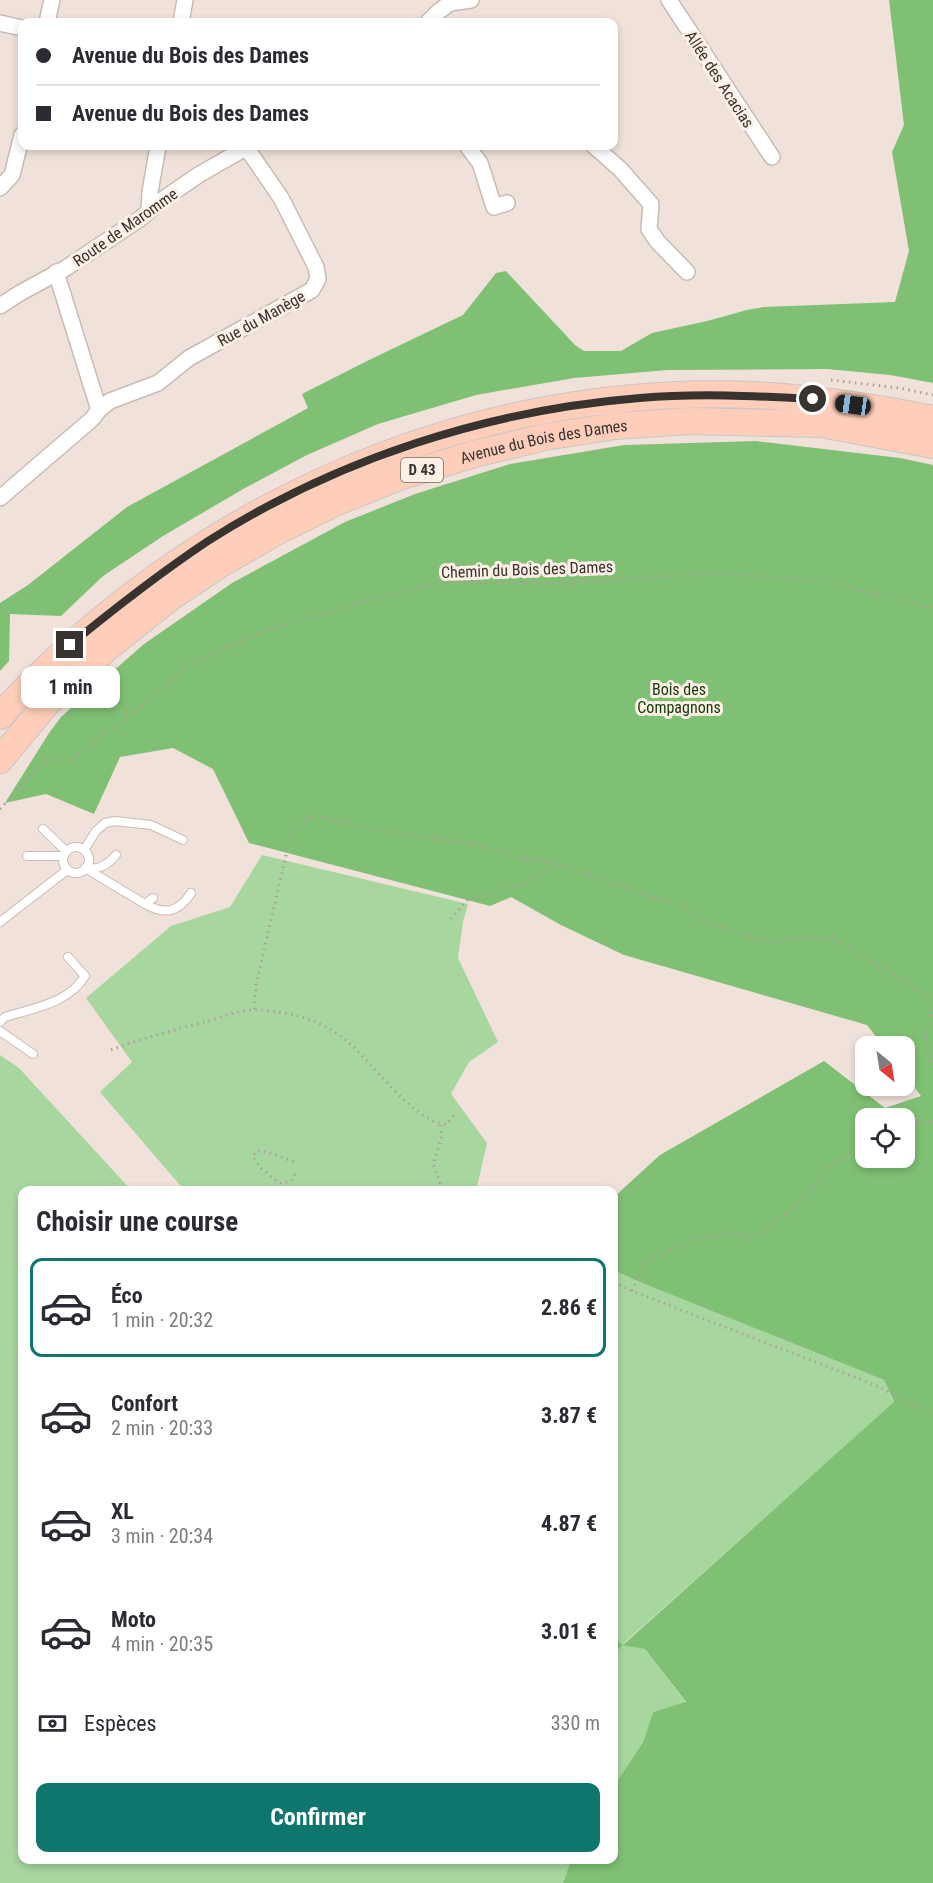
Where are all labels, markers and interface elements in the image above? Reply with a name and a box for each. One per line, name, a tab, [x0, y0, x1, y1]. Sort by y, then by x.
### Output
street label: Allée des Acacias	[681, 27, 758, 131]
text: Avenue du Bois des Dames	[72, 43, 309, 68]
text: Avenue du Bois des Dames	[72, 101, 309, 126]
street label: Route de Maromme	[69, 184, 181, 271]
street label: Rue du Manège	[214, 287, 308, 350]
route start	[799, 385, 826, 412]
car	[834, 394, 872, 416]
street label: Avenue du Bois des Dames	[458, 416, 628, 468]
road number: D 43	[401, 458, 443, 482]
street label: Chemin du Bois des Dames	[441, 557, 613, 582]
route end	[56, 631, 83, 658]
callout: 1 min	[20, 666, 119, 708]
text: 1 min	[48, 675, 93, 699]
park label: Bois des Compagnons	[637, 680, 721, 717]
north arrow	[855, 1036, 915, 1096]
map controls	[855, 1036, 915, 1168]
button: locate	[855, 1108, 915, 1168]
text: Choisir une course	[36, 1206, 238, 1238]
icon: car	[39, 1281, 93, 1335]
text: Éco	[111, 1283, 143, 1308]
text: 2.86 €	[541, 1295, 597, 1320]
text: 1 min · 20:32	[111, 1308, 213, 1332]
icon: car	[39, 1389, 93, 1443]
text: Confort	[111, 1391, 178, 1416]
text: 3.87 €	[541, 1403, 597, 1428]
text: 2 min · 20:33	[111, 1416, 213, 1440]
icon: car	[39, 1497, 93, 1551]
text: XL	[111, 1499, 134, 1524]
text: 4.87 €	[541, 1511, 597, 1536]
text: 3 min · 20:34	[111, 1524, 213, 1548]
icon: car	[39, 1605, 93, 1659]
text: Moto	[111, 1607, 156, 1632]
text: 3.01 €	[541, 1619, 597, 1644]
text: 4 min · 20:35	[111, 1632, 213, 1656]
icon: cash	[36, 1707, 69, 1740]
text: Espèces	[84, 1711, 157, 1736]
text: 330 m	[551, 1711, 600, 1735]
button: Confirmer	[36, 1783, 600, 1852]

